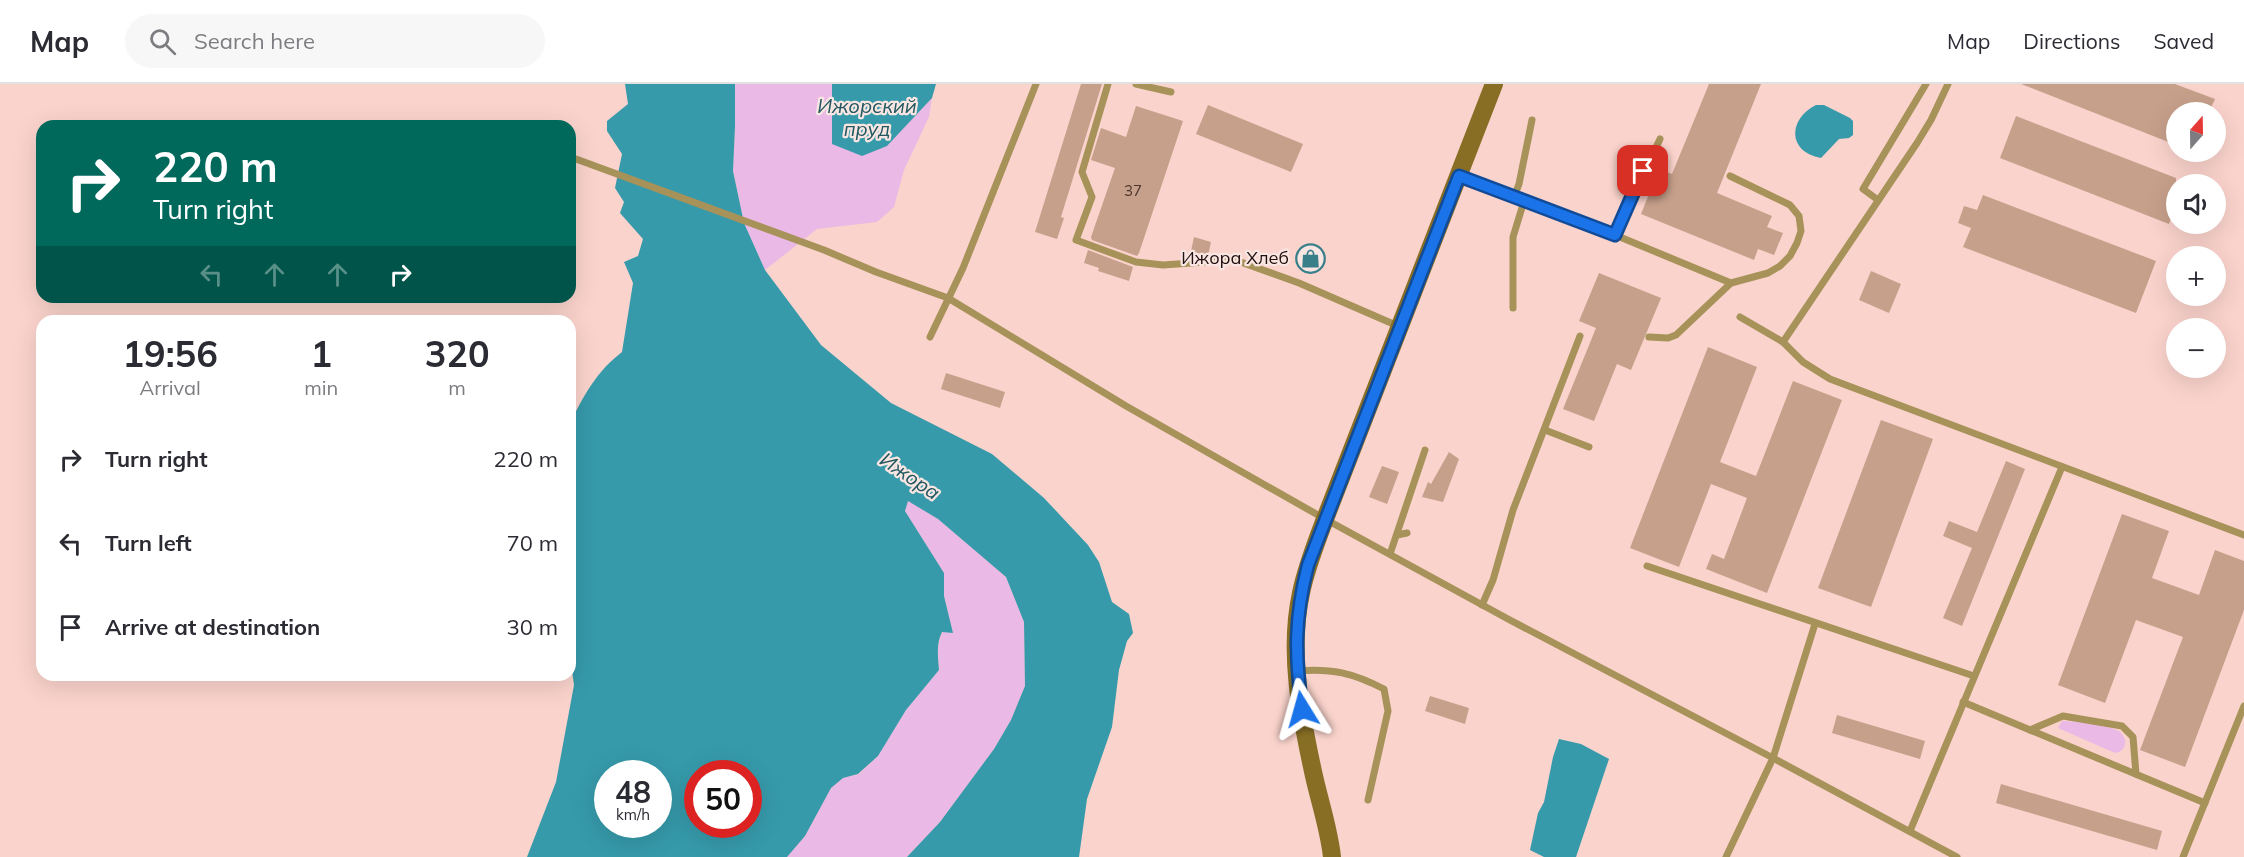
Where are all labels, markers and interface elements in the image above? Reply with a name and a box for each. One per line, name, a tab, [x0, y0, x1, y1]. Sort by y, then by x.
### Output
search box	[125, 14, 545, 68]
text: Map	[30, 24, 89, 59]
icon: search	[146, 25, 179, 58]
text: Search here	[194, 27, 315, 55]
text: Map	[1947, 28, 1990, 54]
text: Directions	[2023, 28, 2120, 54]
text: Saved	[2153, 28, 2214, 54]
water label: Ижорский пруд	[817, 93, 917, 141]
north arrow	[2166, 102, 2226, 162]
map controls	[2166, 102, 2226, 378]
text: 220 m	[153, 140, 278, 193]
icon: right	[54, 144, 132, 222]
pin	[1617, 145, 1668, 196]
icon: arrive	[1626, 154, 1659, 187]
button: sound	[2166, 174, 2226, 234]
house number: 37	[1124, 181, 1142, 200]
text: Turn right	[153, 192, 273, 226]
shop icon: Ижора Хлеб	[1294, 242, 1326, 274]
place label: Ижора Хлеб	[1181, 246, 1289, 269]
button: +	[2166, 246, 2226, 306]
icon: left	[195, 258, 228, 291]
icon: ahead	[258, 258, 291, 291]
icon: ahead	[321, 258, 354, 291]
icon: right	[384, 258, 417, 291]
button: −	[2166, 318, 2226, 378]
text: 19:56	[122, 331, 218, 376]
text: 1	[310, 331, 332, 376]
text: 320	[425, 331, 490, 376]
text: Arrival	[140, 375, 201, 400]
text: min	[304, 375, 338, 400]
text: m	[448, 375, 466, 400]
icon: right	[54, 443, 87, 476]
text: Turn right	[105, 445, 208, 473]
text: 220 m	[493, 445, 558, 473]
water label: Ижора	[875, 446, 945, 505]
icon: left	[54, 527, 87, 560]
text: Turn left	[105, 529, 192, 557]
text: 70 m	[507, 529, 558, 557]
icon: arrive	[54, 611, 87, 644]
text: Arrive at destination	[105, 613, 320, 641]
text: 30 m	[507, 613, 558, 641]
position arrow	[1270, 677, 1334, 741]
speed limit sign: 50	[684, 760, 762, 838]
text: 48	[615, 773, 651, 811]
text: km/h	[616, 805, 650, 824]

